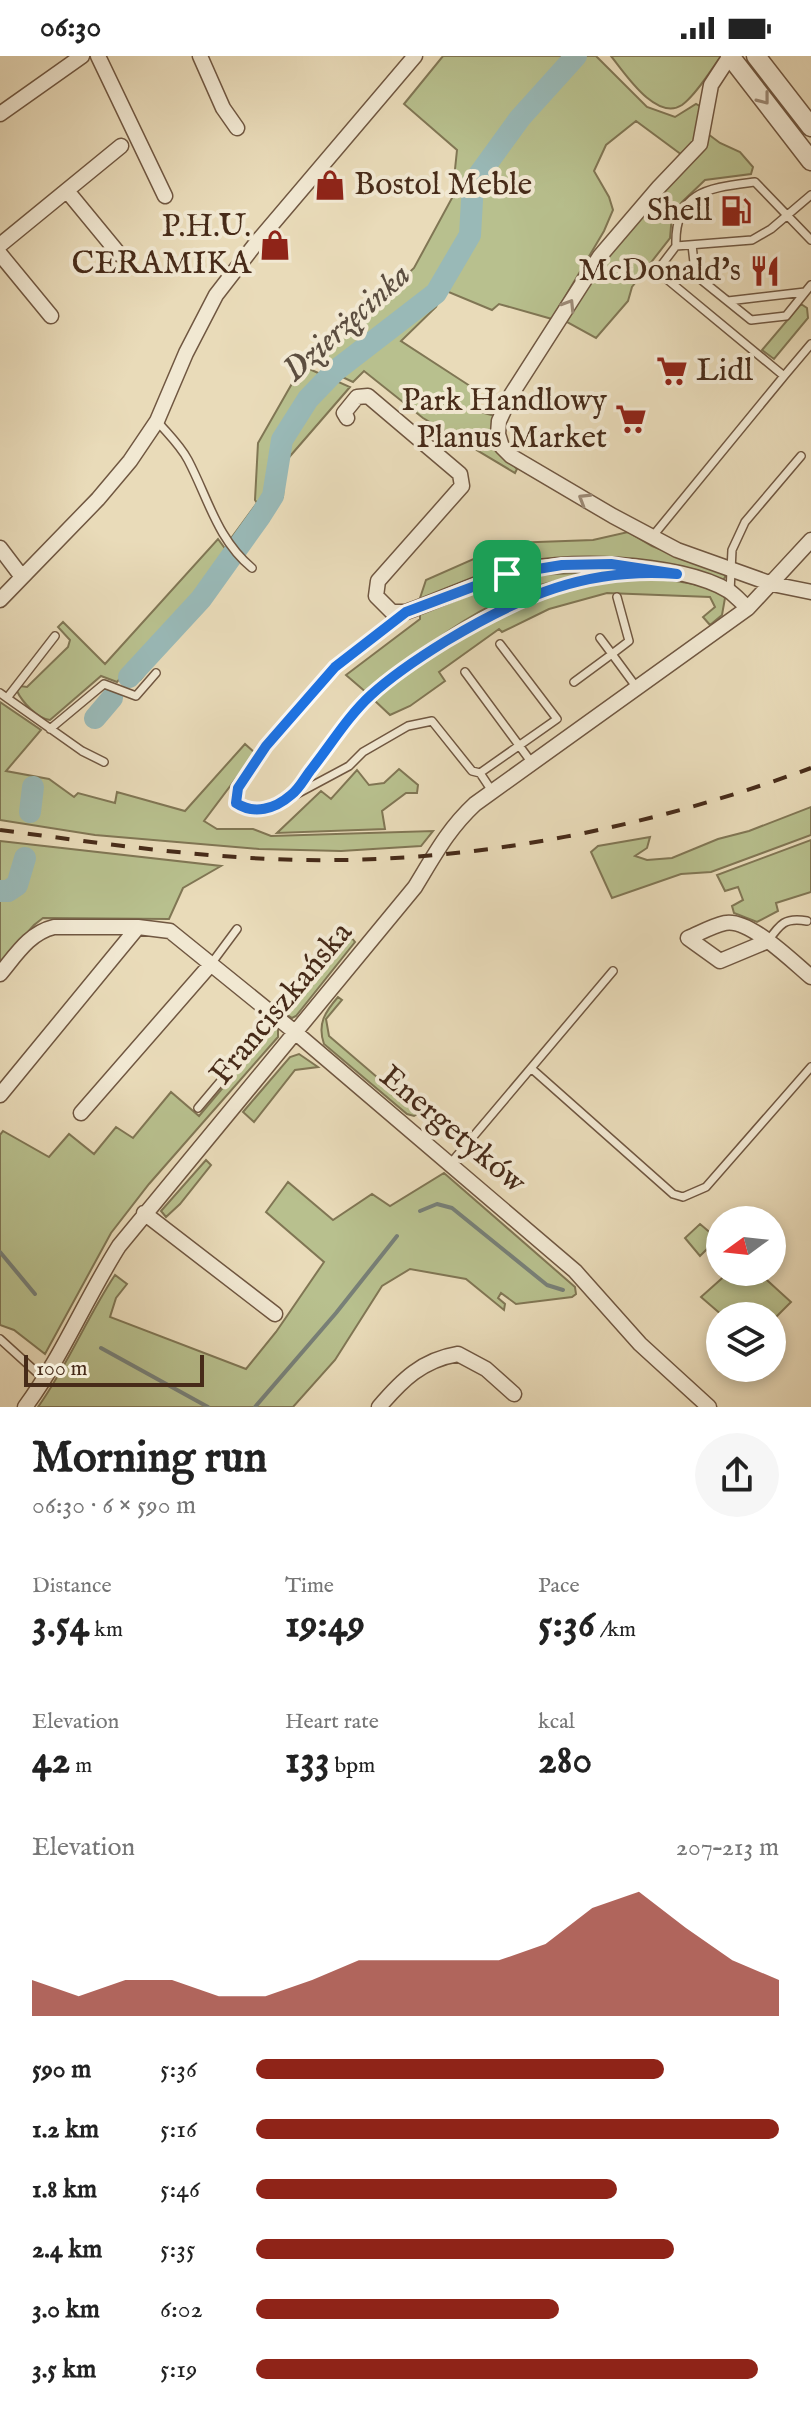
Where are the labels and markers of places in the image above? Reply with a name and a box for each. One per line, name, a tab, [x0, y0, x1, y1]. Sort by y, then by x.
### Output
place label: Bostol Meble	[354, 165, 532, 206]
shop icon: Bostol Meble	[313, 168, 347, 202]
place label: Shell	[646, 191, 712, 232]
fuel station icon: Shell	[719, 194, 753, 228]
place label: P.H.U. CERAMIKA	[72, 207, 252, 285]
shop icon: P.H.U. CERAMIKA	[258, 228, 292, 262]
place label: McDonald's	[578, 251, 741, 292]
restaurant icon: McDonald's	[748, 254, 782, 288]
place label: Lidl	[696, 351, 753, 392]
supermarket icon: Lidl	[655, 354, 689, 388]
place label: Park Handlowy Planus Market	[401, 381, 607, 459]
supermarket icon: Park Handlowy Planus Market	[614, 402, 648, 436]
pin	[473, 540, 541, 608]

